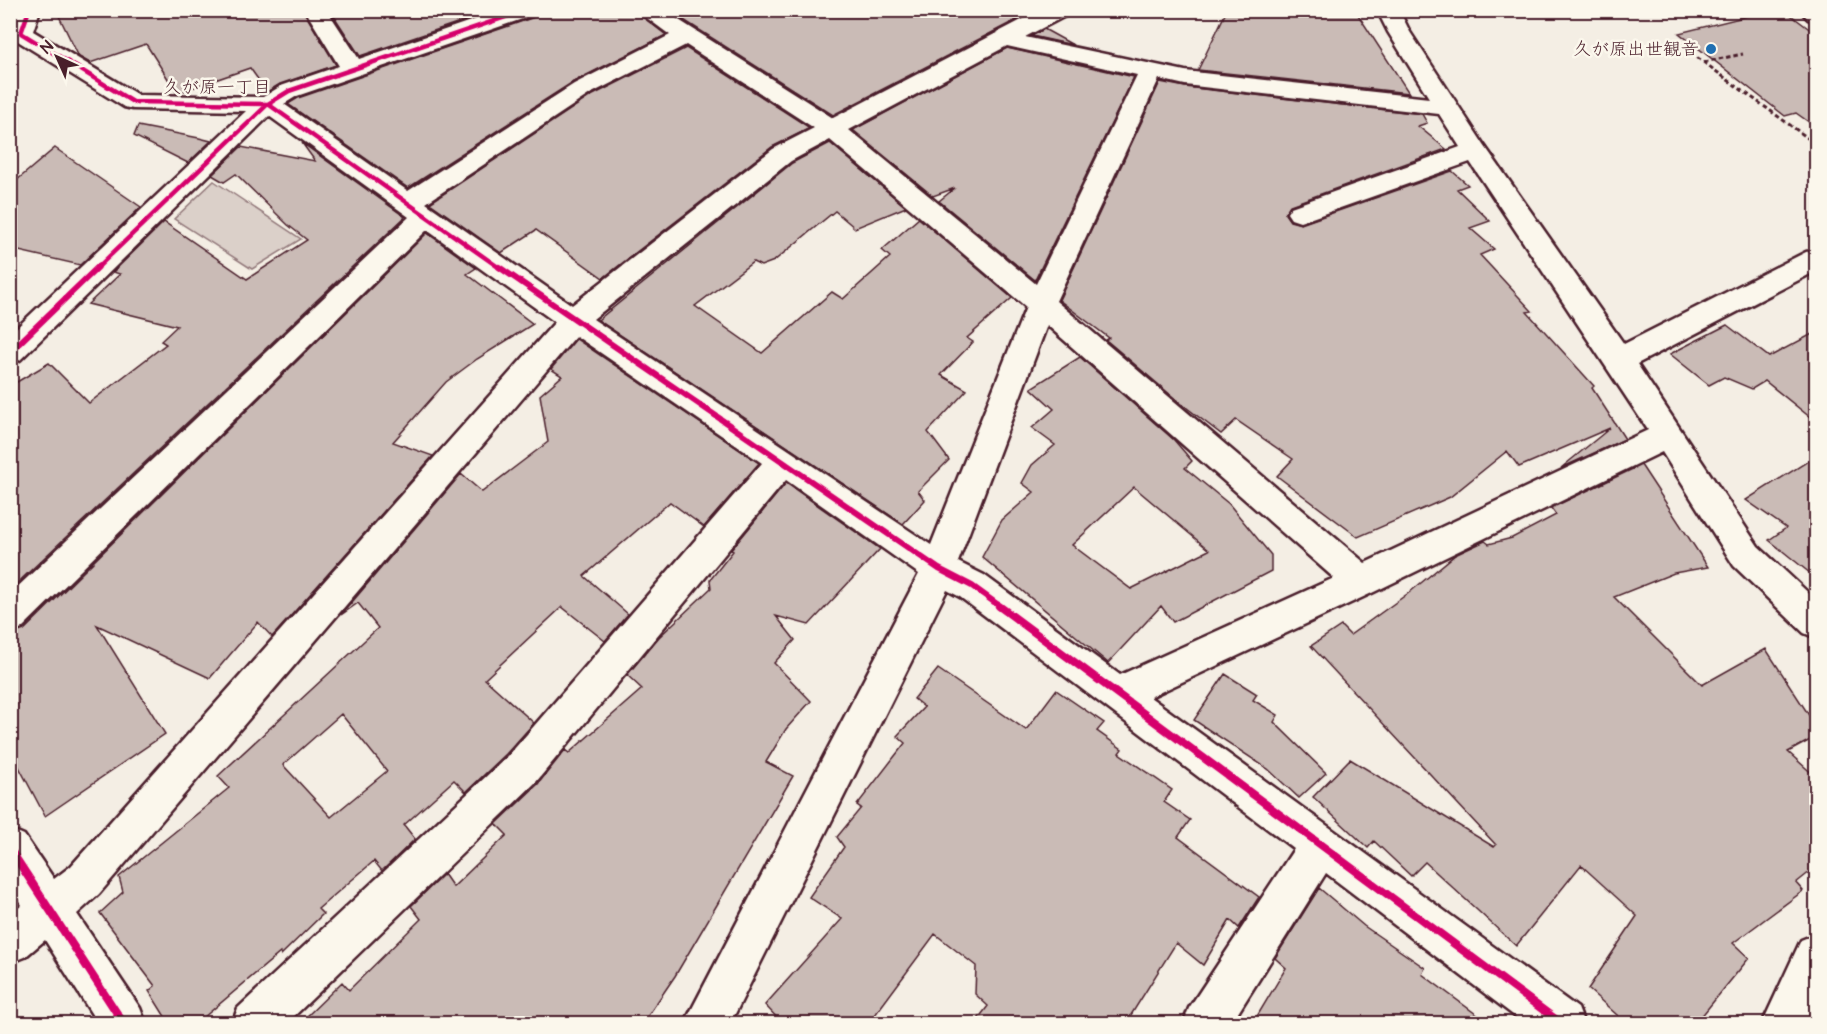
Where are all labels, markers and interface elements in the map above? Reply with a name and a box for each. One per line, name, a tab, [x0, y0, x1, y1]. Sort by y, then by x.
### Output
north arrow	[27, 27, 87, 87]
text: N	[36, 36, 58, 58]
place label: 久が原出世観音	[1573, 37, 1699, 62]
marker: 久が原出世観音	[1704, 42, 1718, 56]
district label: 久が原一丁目	[163, 75, 271, 100]

